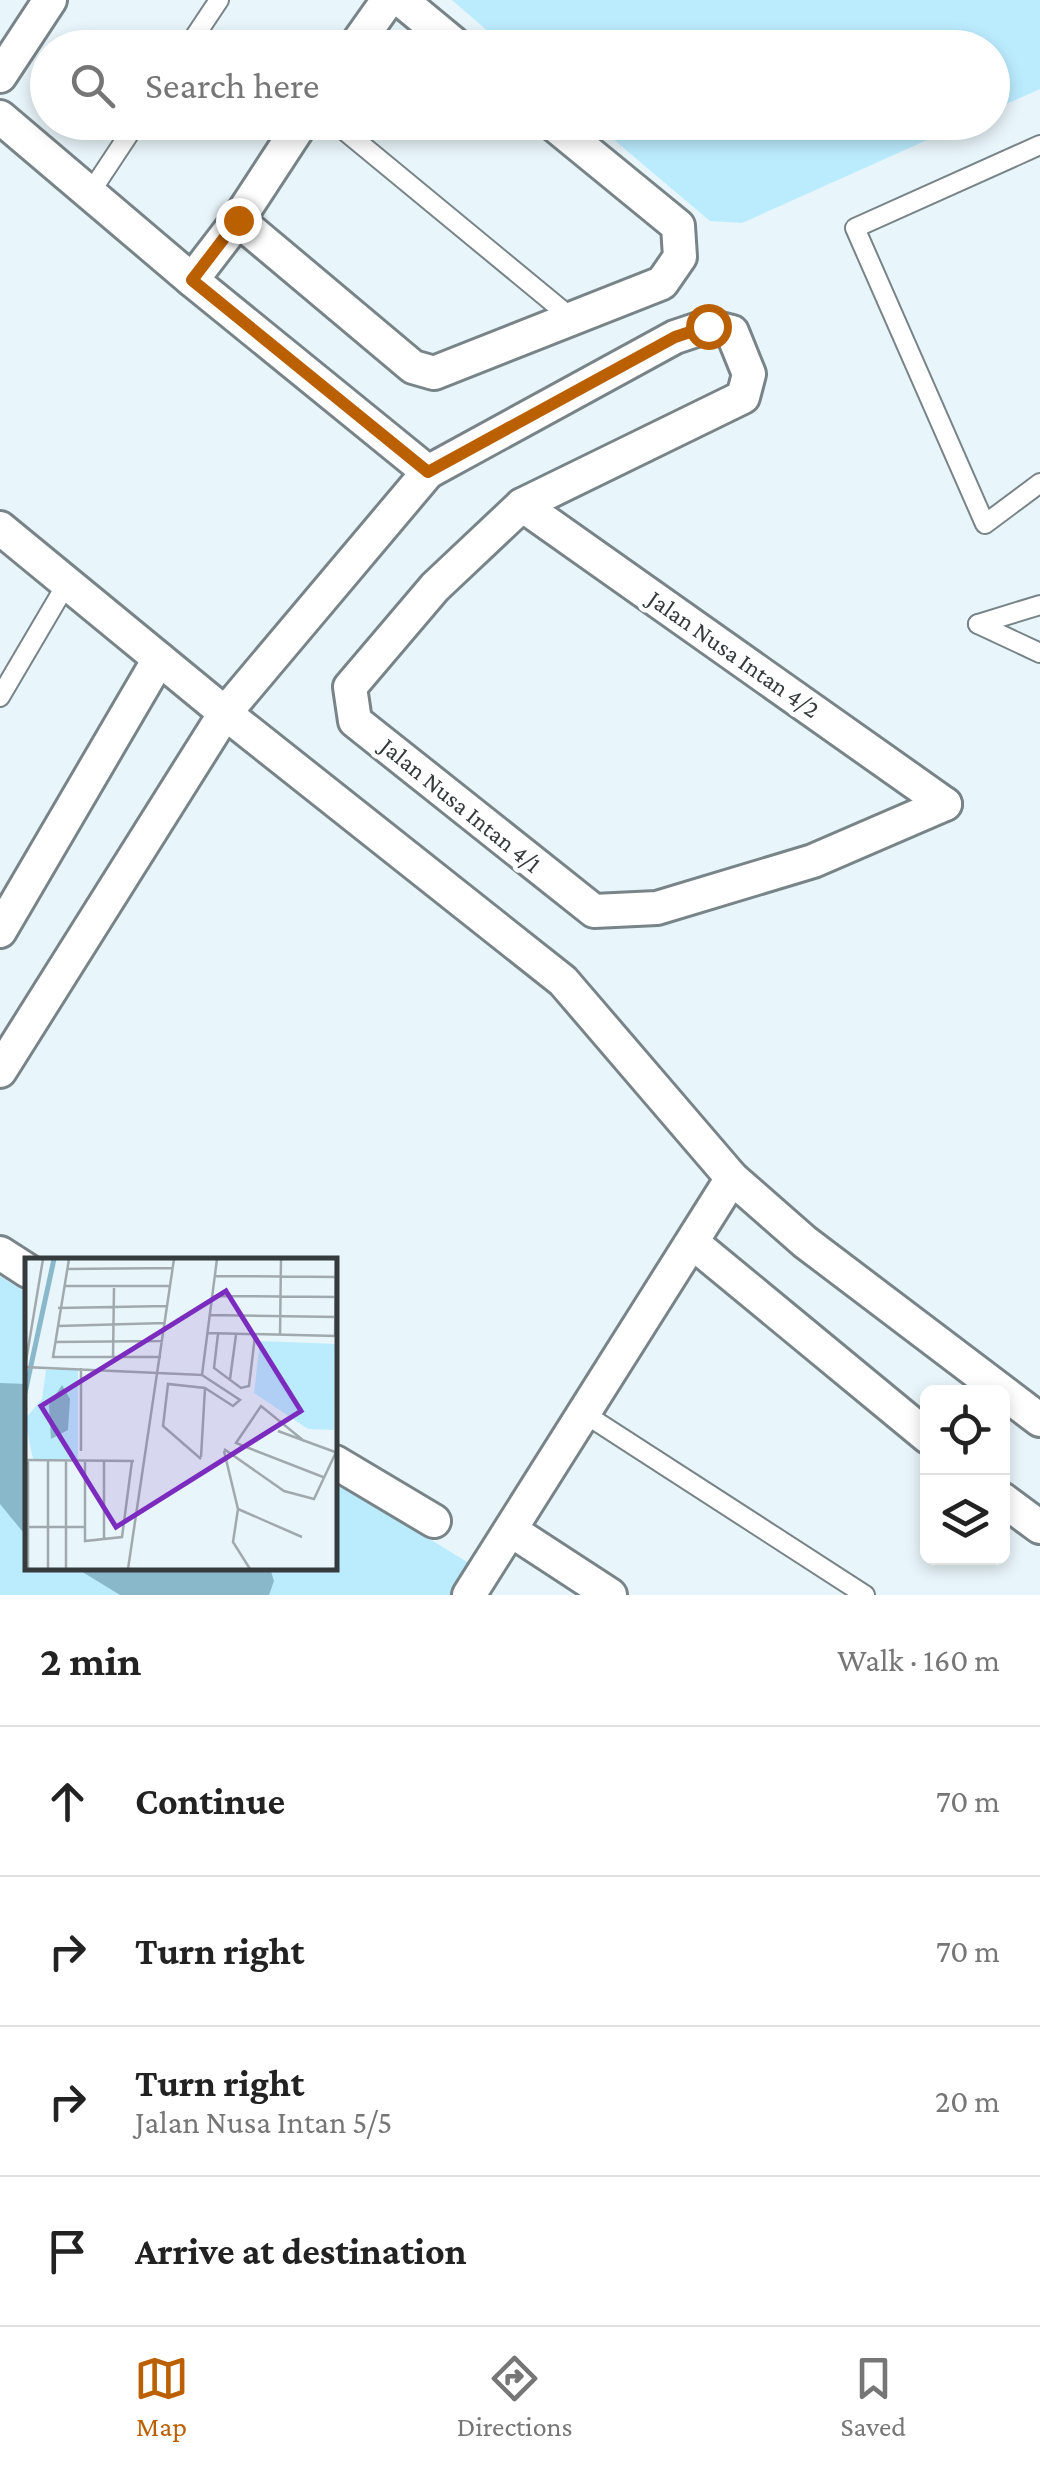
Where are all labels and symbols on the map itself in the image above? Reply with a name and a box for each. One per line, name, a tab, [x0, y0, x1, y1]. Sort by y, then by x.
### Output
route end	[216, 198, 262, 244]
route start	[686, 304, 732, 350]
street label: Jalan Nusa Intan 4/2	[641, 584, 825, 724]
street label: Jalan Nusa Intan 4/1	[373, 731, 547, 879]
inset map	[25, 1258, 338, 1570]

